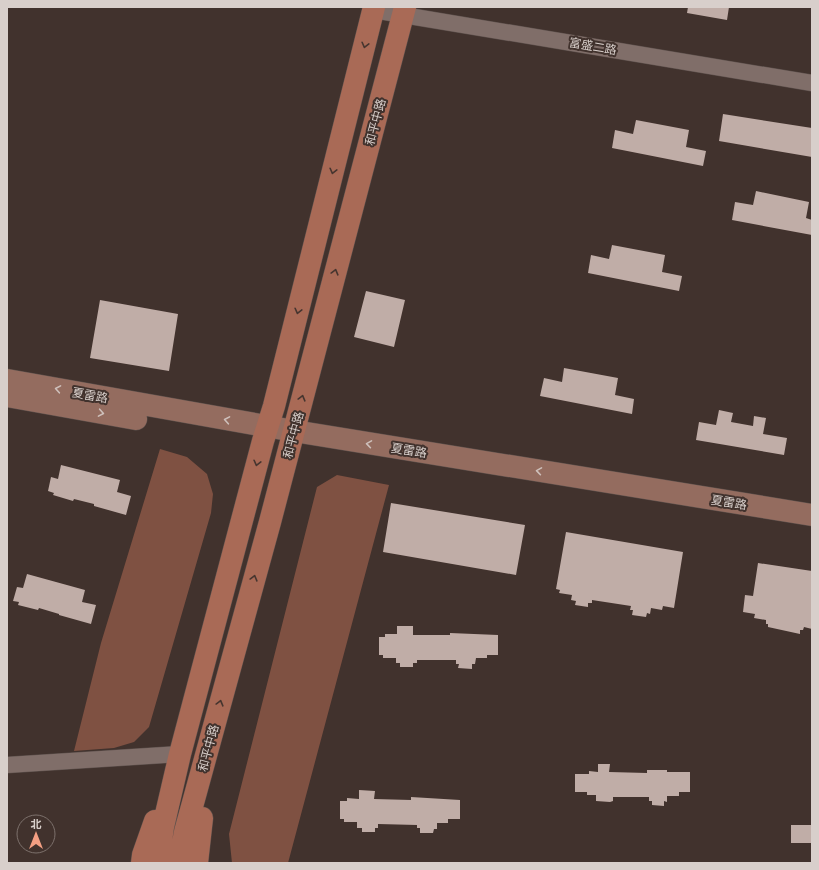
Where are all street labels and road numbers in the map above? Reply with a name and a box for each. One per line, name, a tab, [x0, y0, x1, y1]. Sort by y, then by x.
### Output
street label: 富盛二路	[568, 33, 618, 59]
street label: 和平中路	[361, 97, 389, 147]
street label: 夏雷路	[71, 384, 109, 406]
street label: 和平中路	[279, 410, 307, 460]
street label: 夏雷路	[390, 439, 428, 461]
street label: 夏雷路	[710, 491, 748, 513]
street label: 和平中路	[194, 723, 222, 773]

